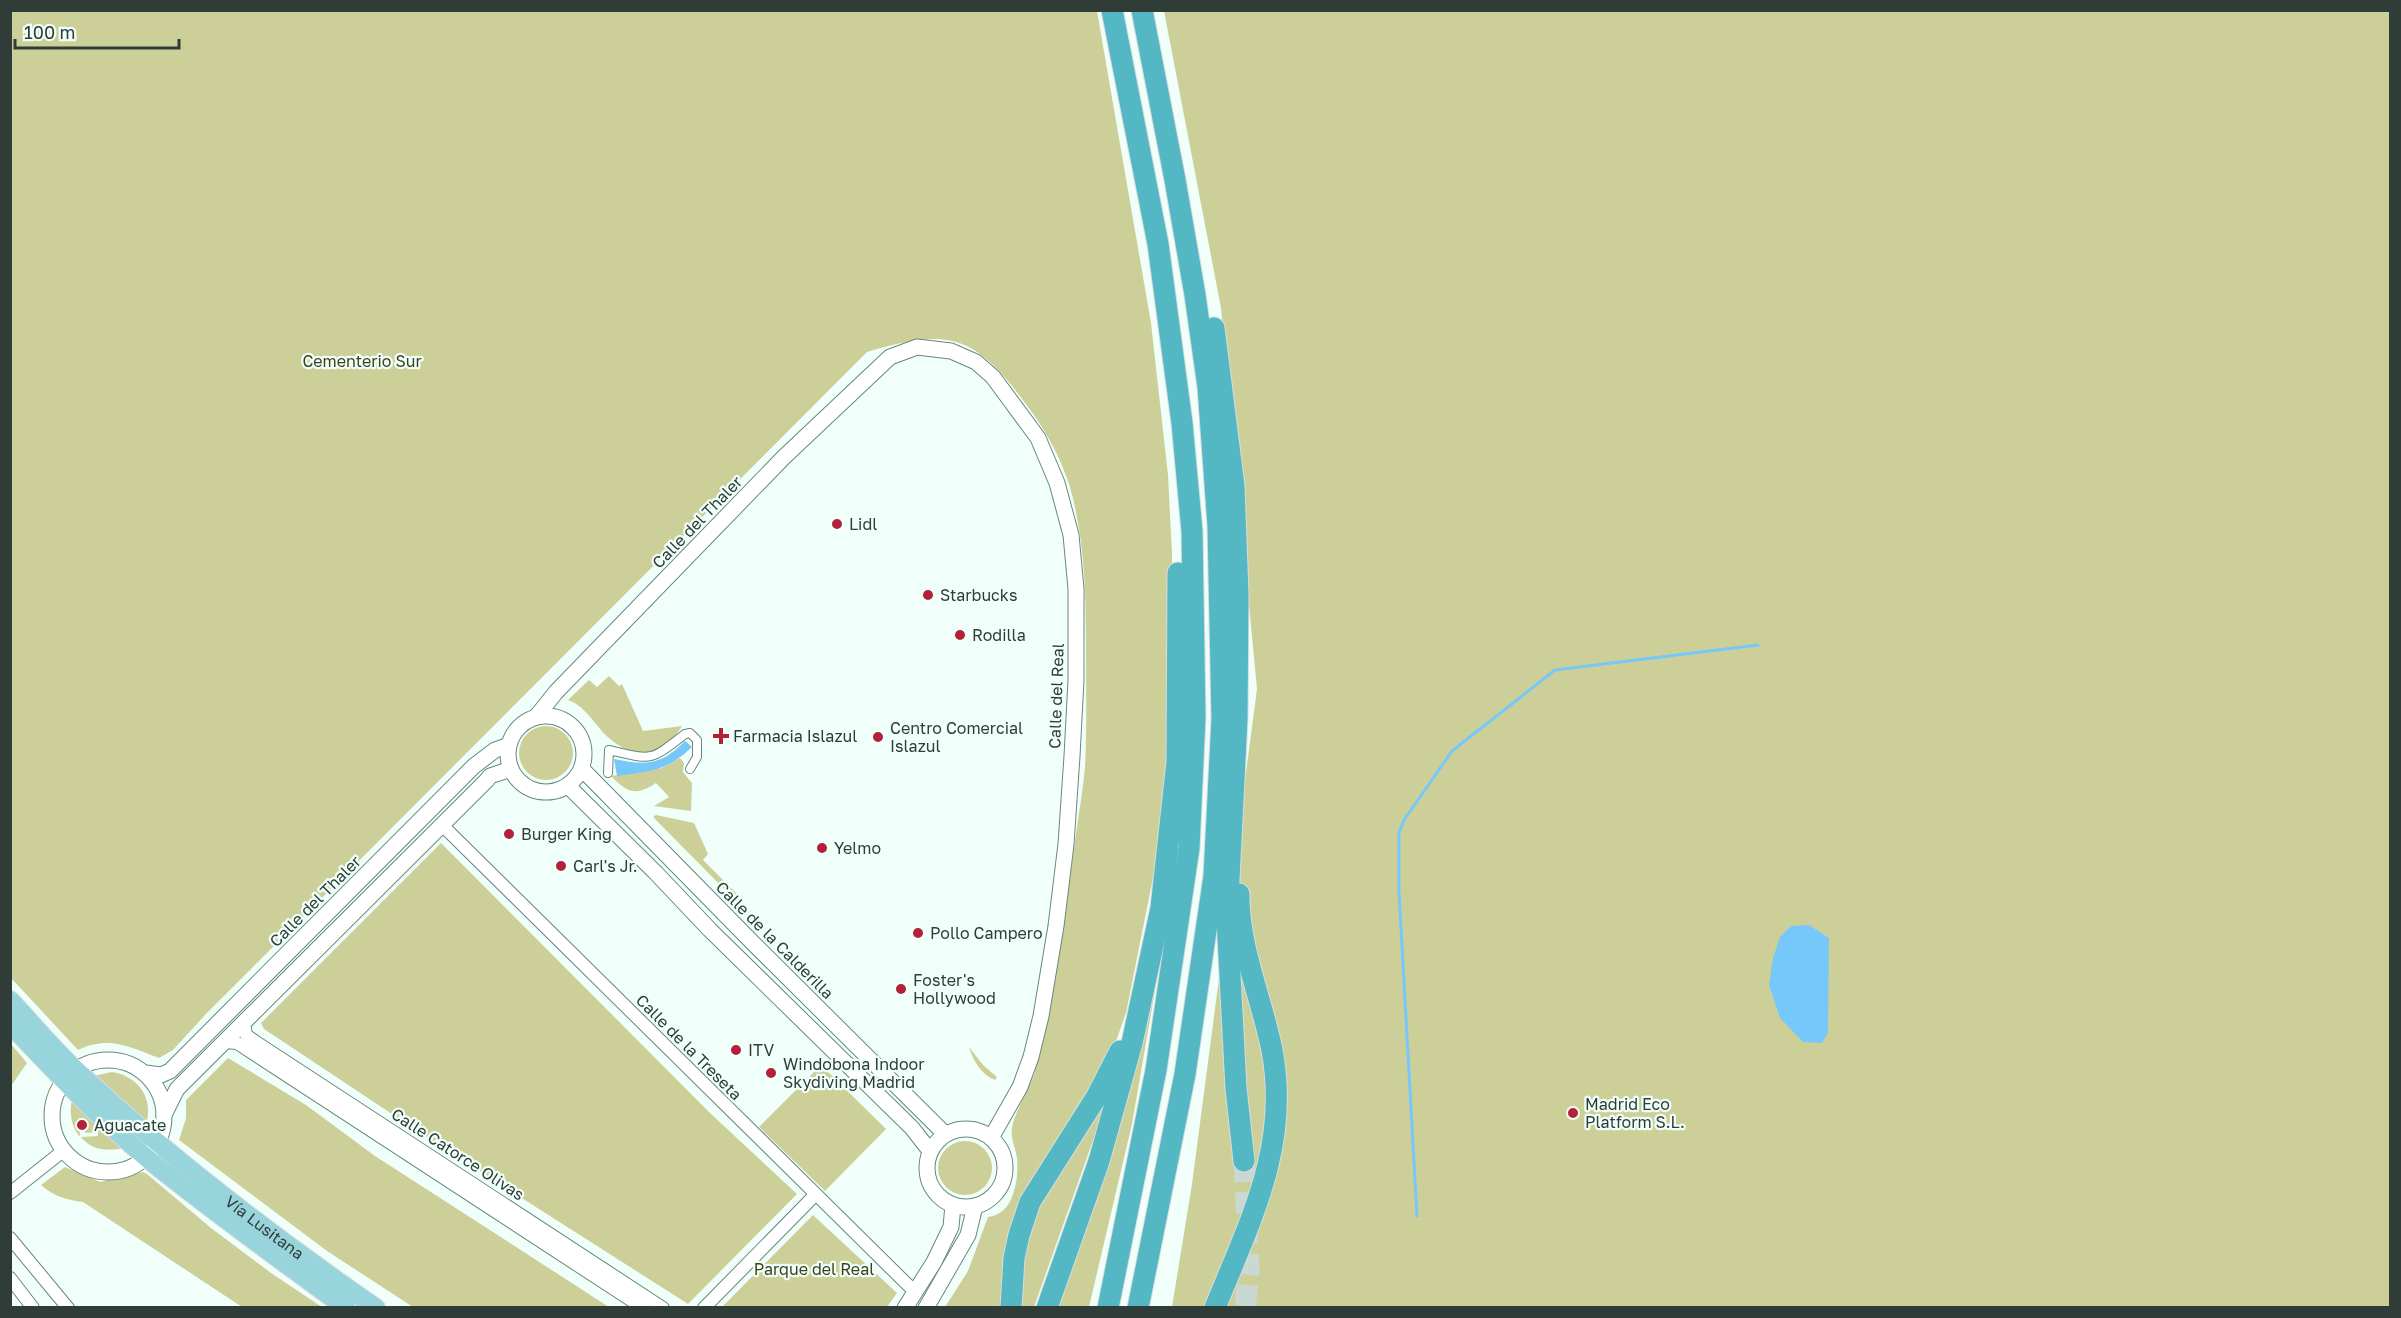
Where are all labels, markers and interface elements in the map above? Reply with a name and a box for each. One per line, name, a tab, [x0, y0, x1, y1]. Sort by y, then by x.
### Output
scale bar	[15, 12, 178, 50]
text: 100 m	[24, 21, 75, 43]
park label: Cementerio Sur	[302, 351, 422, 371]
street label: Calle del Thaler	[648, 472, 746, 572]
place label: Lidl	[849, 514, 877, 534]
marker: Lidl	[830, 517, 844, 531]
place label: Starbucks	[940, 585, 1017, 605]
marker: Starbucks	[921, 588, 935, 602]
place label: Rodilla	[972, 625, 1026, 645]
marker: Rodilla	[953, 628, 967, 642]
street label: Calle del Real	[1044, 643, 1068, 749]
place label: Centro Comercial Islazul	[890, 718, 1023, 756]
place label: Farmacia Islazul	[733, 726, 857, 746]
marker: Farmacia Islazul	[714, 729, 728, 743]
marker: Centro Comercial Islazul	[871, 730, 885, 744]
place label: Burger King	[521, 824, 612, 844]
marker: Burger King	[502, 827, 516, 841]
place label: Yelmo	[834, 838, 881, 858]
marker: Yelmo	[815, 841, 829, 855]
street label: Calle del Thaler	[265, 851, 365, 951]
place label: Carl's Jr.	[573, 856, 638, 876]
marker: Carl's Jr.	[554, 859, 568, 873]
street label: Calle de la Calderilla	[712, 877, 838, 1003]
place label: Pollo Campero	[930, 923, 1042, 943]
marker: Pollo Campero	[911, 926, 925, 940]
place label: Foster's Hollywood	[913, 970, 996, 1008]
marker: Foster's Hollywood	[894, 982, 908, 996]
street label: Calle de la Treseta	[632, 990, 746, 1104]
place label: ITV	[748, 1040, 774, 1060]
marker: ITV	[729, 1043, 743, 1057]
place label: Windobona Indoor Skydiving Madrid	[783, 1054, 924, 1092]
marker: Windobona Indoor Skydiving Madrid	[764, 1066, 778, 1080]
place label: Madrid Eco Platform S.L.	[1585, 1094, 1685, 1132]
street label: Calle Catorce Olivas	[388, 1104, 528, 1204]
marker: Madrid Eco Platform S.L.	[1566, 1106, 1580, 1120]
place label: Aguacate	[94, 1115, 166, 1135]
marker: Aguacate	[75, 1118, 89, 1132]
street label: Vía Lusitana	[221, 1191, 308, 1264]
park label: Parque del Real	[754, 1259, 874, 1279]

